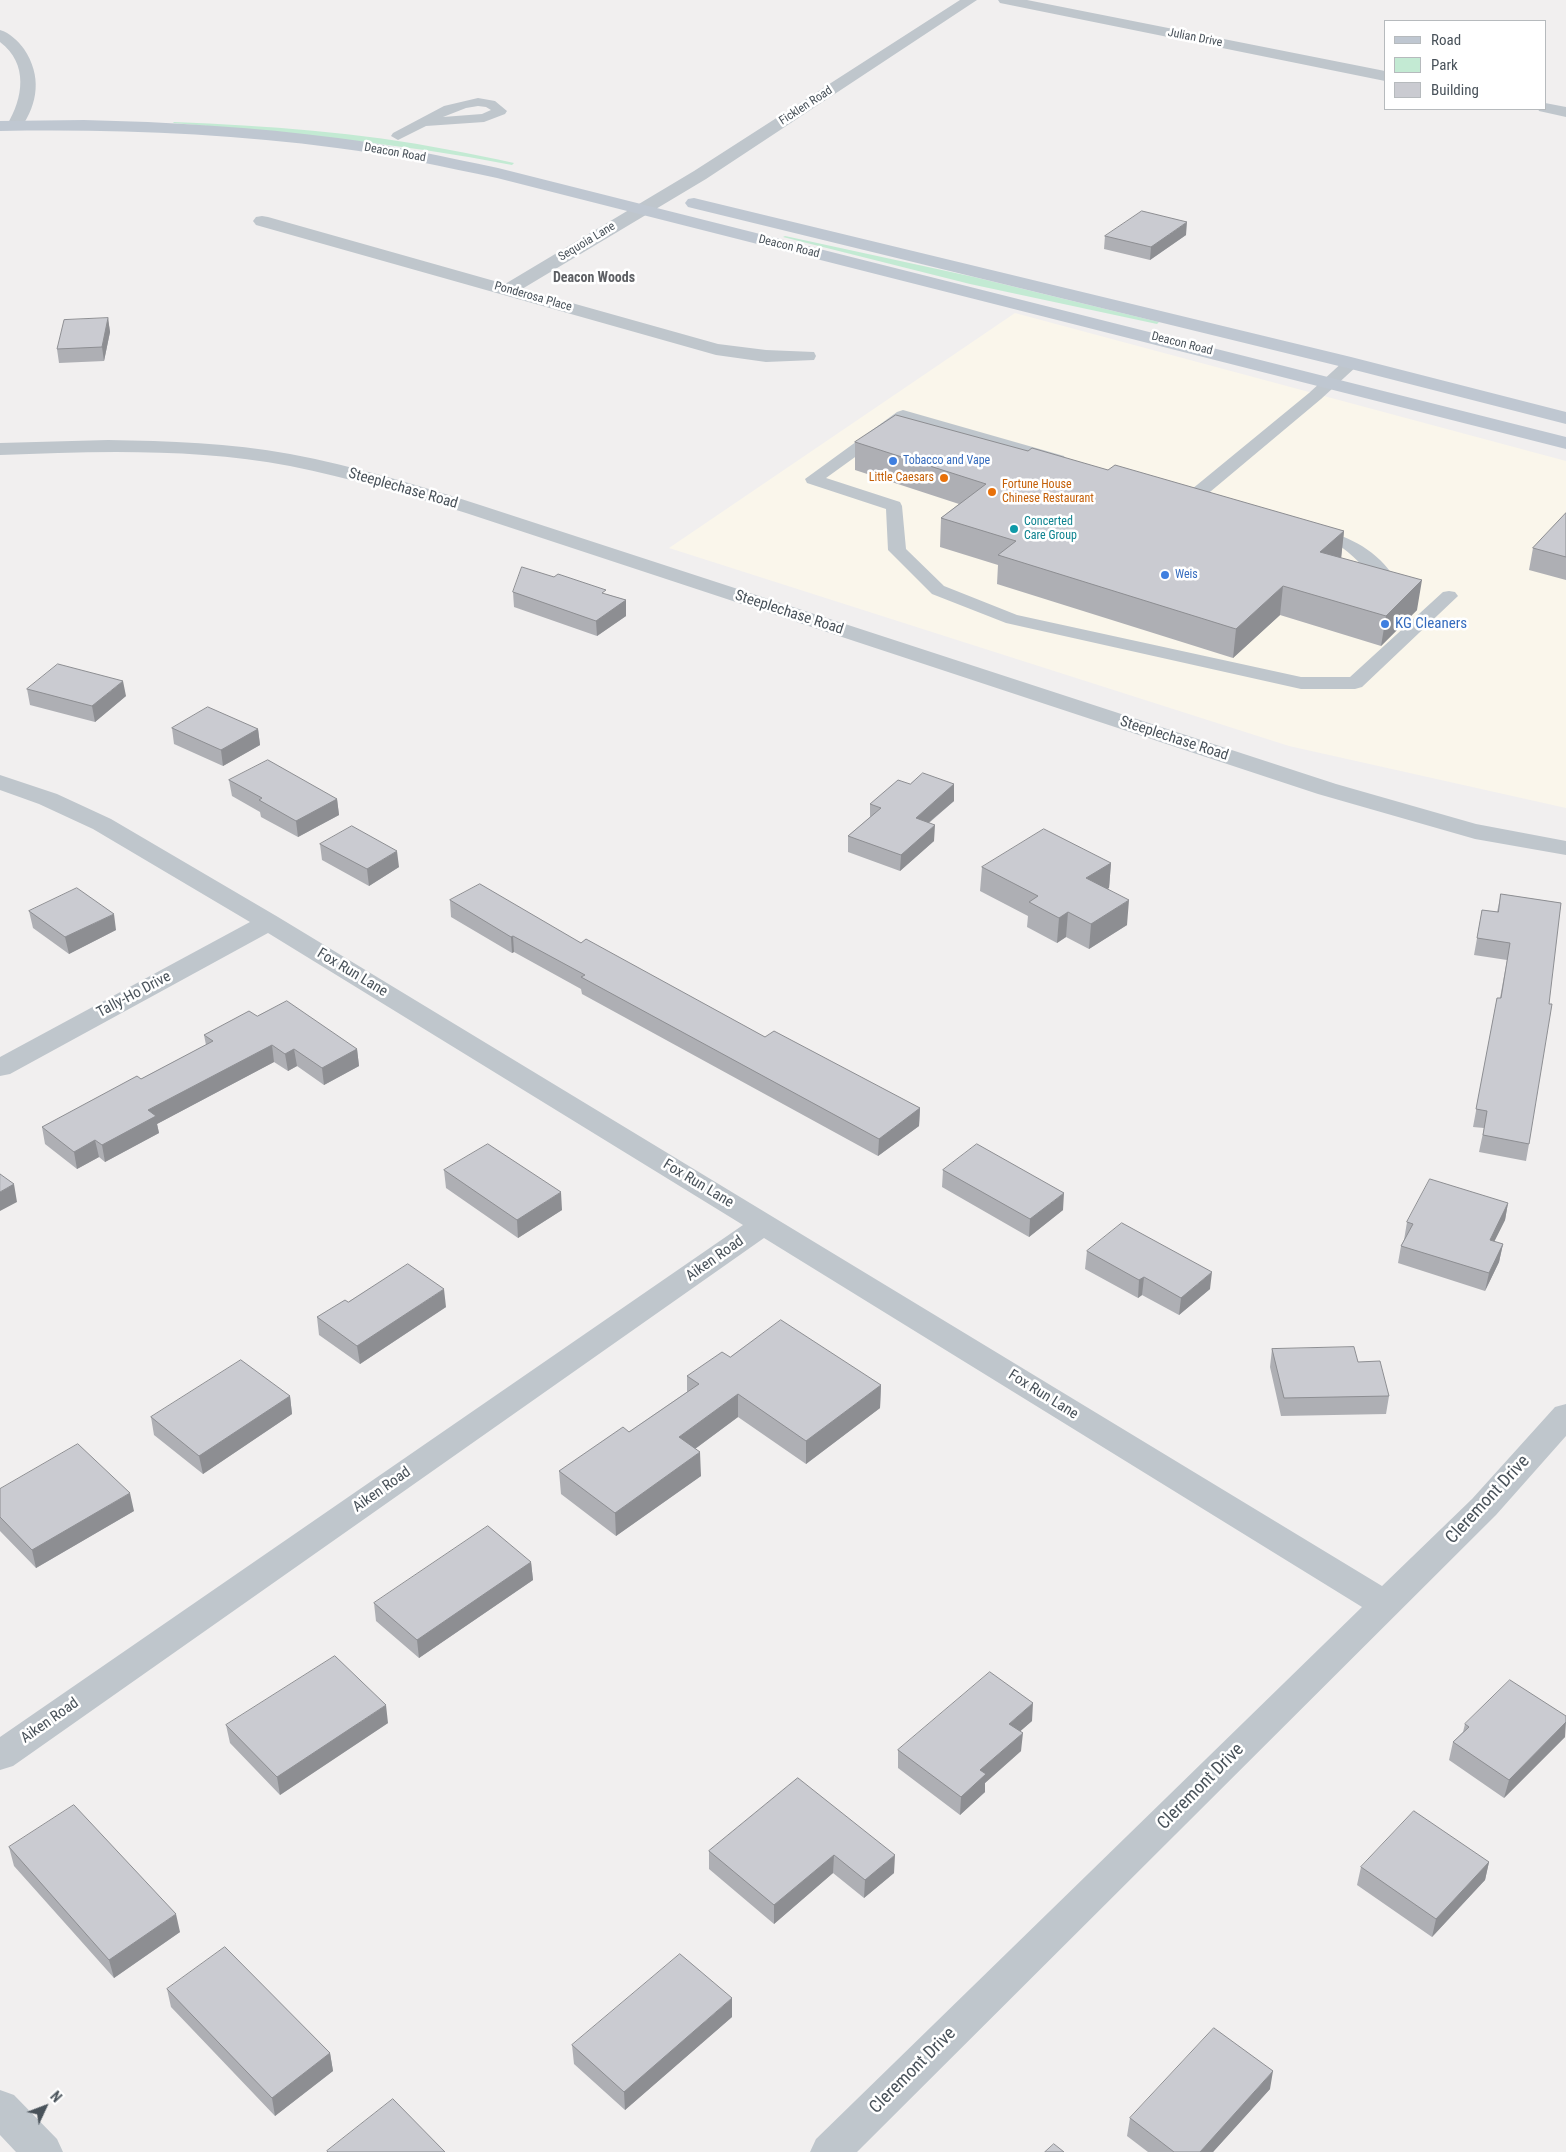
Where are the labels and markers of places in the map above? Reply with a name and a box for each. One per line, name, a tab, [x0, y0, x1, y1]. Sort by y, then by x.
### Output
place label: Tobacco and Vape	[903, 454, 990, 468]
marker: Tobacco and Vape	[887, 455, 899, 467]
place label: Little Caesars	[869, 471, 934, 485]
marker: Little Caesars	[938, 472, 950, 484]
place label: Fortune House Chinese Restaurant	[1002, 478, 1094, 506]
marker: Fortune House Chinese Restaurant	[986, 486, 998, 498]
place label: Concerted Care Group	[1024, 515, 1077, 543]
marker: Concerted Care Group	[1008, 523, 1020, 535]
place label: Weis	[1175, 568, 1198, 582]
marker: Weis	[1159, 569, 1171, 581]
place label: KG Cleaners	[1395, 615, 1467, 633]
marker: KG Cleaners	[1379, 618, 1391, 630]

